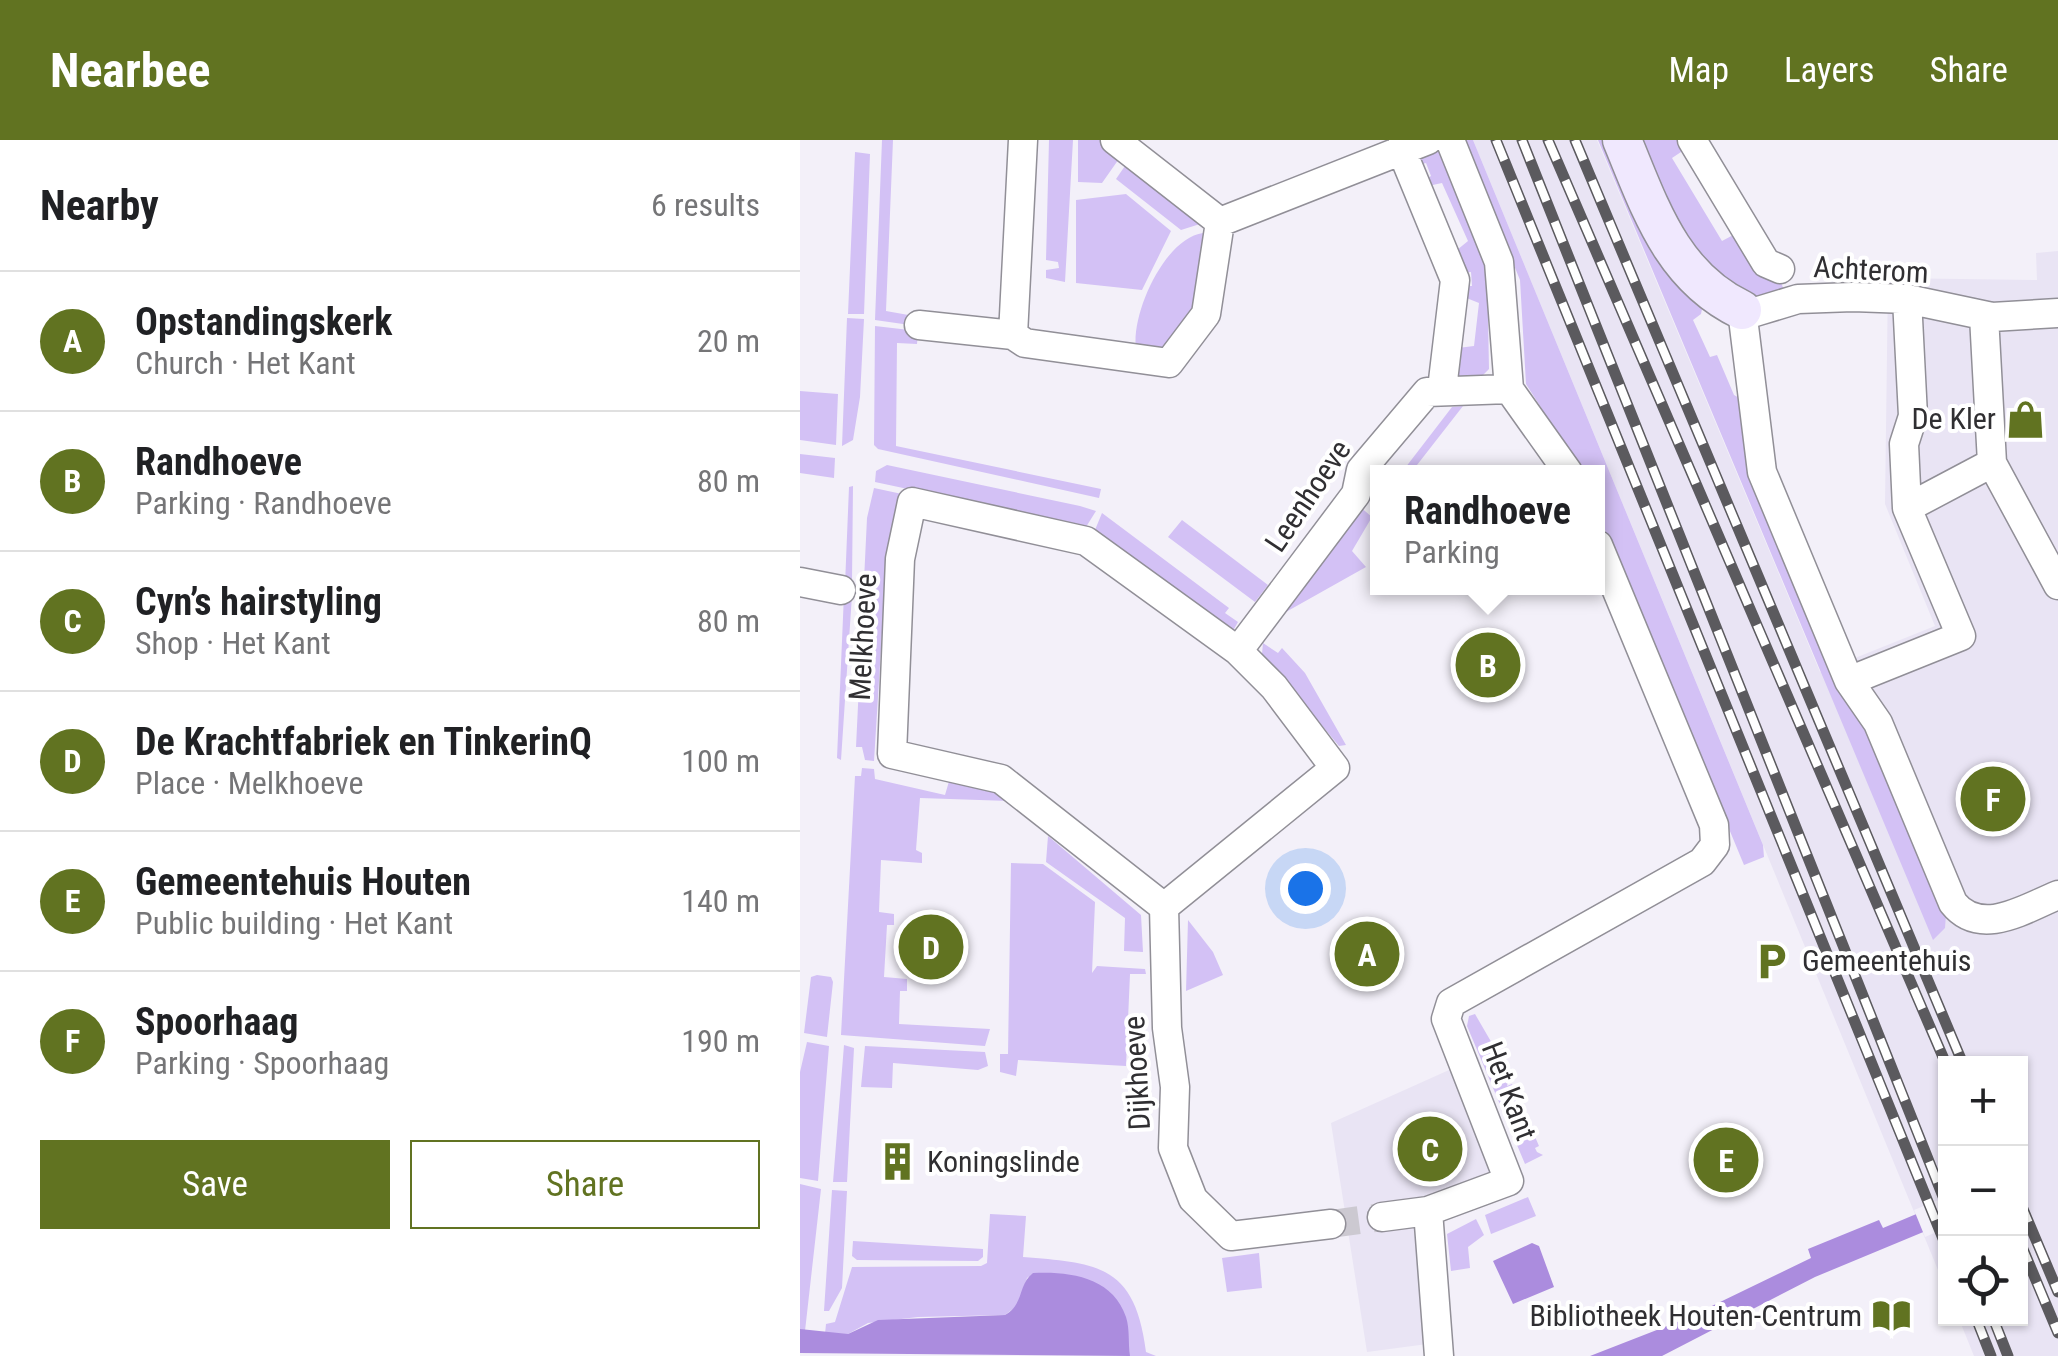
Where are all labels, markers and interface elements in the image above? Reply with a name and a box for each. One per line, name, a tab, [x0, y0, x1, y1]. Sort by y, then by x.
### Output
text: Nearbee	[50, 42, 211, 99]
text: Map	[1668, 50, 1729, 91]
text: Layers	[1784, 50, 1874, 91]
text: Share	[1929, 50, 2008, 91]
text: Nearby	[40, 181, 159, 230]
text: 6 results	[651, 186, 760, 224]
street label: Achterom	[1813, 249, 1929, 290]
text: Opstandingskerk	[135, 300, 392, 344]
text: A	[63, 322, 82, 360]
text: 20 m	[697, 322, 760, 360]
text: Church · Het Kant	[135, 344, 356, 382]
shop icon: De Kler	[2005, 398, 2047, 440]
place label: De Kler	[1911, 401, 1996, 436]
street label: Leenhoeve	[1258, 433, 1358, 558]
text: Randhoeve	[135, 440, 302, 484]
text: B	[64, 462, 81, 500]
text: 80 m	[697, 462, 760, 500]
popup	[1370, 465, 1605, 595]
text: Parking · Randhoeve	[135, 484, 392, 522]
text: Randhoeve	[1404, 489, 1571, 533]
text: Parking	[1404, 533, 1500, 571]
street label: Melkhoeve	[842, 573, 883, 701]
text: Cyn’s hairstyling	[135, 580, 382, 624]
text: C	[63, 602, 82, 640]
text: 80 m	[697, 602, 760, 640]
text: Shop · Het Kant	[135, 624, 331, 662]
pin: B	[1456, 628, 1520, 702]
text: De Krachtfabriek en TinkerinQ	[135, 720, 592, 764]
text: D	[63, 742, 82, 780]
text: 100 m	[681, 742, 760, 780]
pin: F	[1960, 762, 2026, 836]
text: Place · Melkhoeve	[135, 764, 363, 802]
text: Gemeentehuis Houten	[135, 860, 471, 904]
your location	[1280, 863, 1331, 914]
text: E	[65, 882, 80, 920]
text: 140 m	[681, 882, 760, 920]
text: Public building · Het Kant	[135, 904, 453, 942]
pin: D	[898, 910, 964, 984]
pin: A	[1334, 916, 1400, 992]
parking icon: Gemeentehuis	[1751, 940, 1793, 982]
place label: Gemeentehuis	[1802, 943, 1972, 978]
text: Spoorhaag	[135, 1000, 298, 1044]
street label: Dijkhoeve	[1116, 1015, 1157, 1131]
text: F	[65, 1022, 80, 1060]
text: 190 m	[681, 1022, 760, 1060]
street label: Het Kant	[1475, 1037, 1544, 1145]
text: Parking · Spoorhaag	[135, 1044, 389, 1082]
map controls	[1938, 1056, 2028, 1326]
button: +	[1938, 1056, 2028, 1146]
pin: C	[1398, 1112, 1462, 1186]
pin: E	[1694, 1122, 1758, 1198]
button: Save	[40, 1140, 390, 1229]
button: Share	[410, 1140, 760, 1229]
building icon: Koningslinde	[876, 1141, 918, 1183]
place label: Koningslinde	[927, 1144, 1080, 1179]
button: −	[1938, 1146, 2028, 1236]
button: locate	[1938, 1236, 2028, 1326]
library icon: Bibliotheek Houten-Centrum	[1871, 1295, 1913, 1337]
place label: Bibliotheek Houten-Centrum	[1529, 1298, 1862, 1333]

